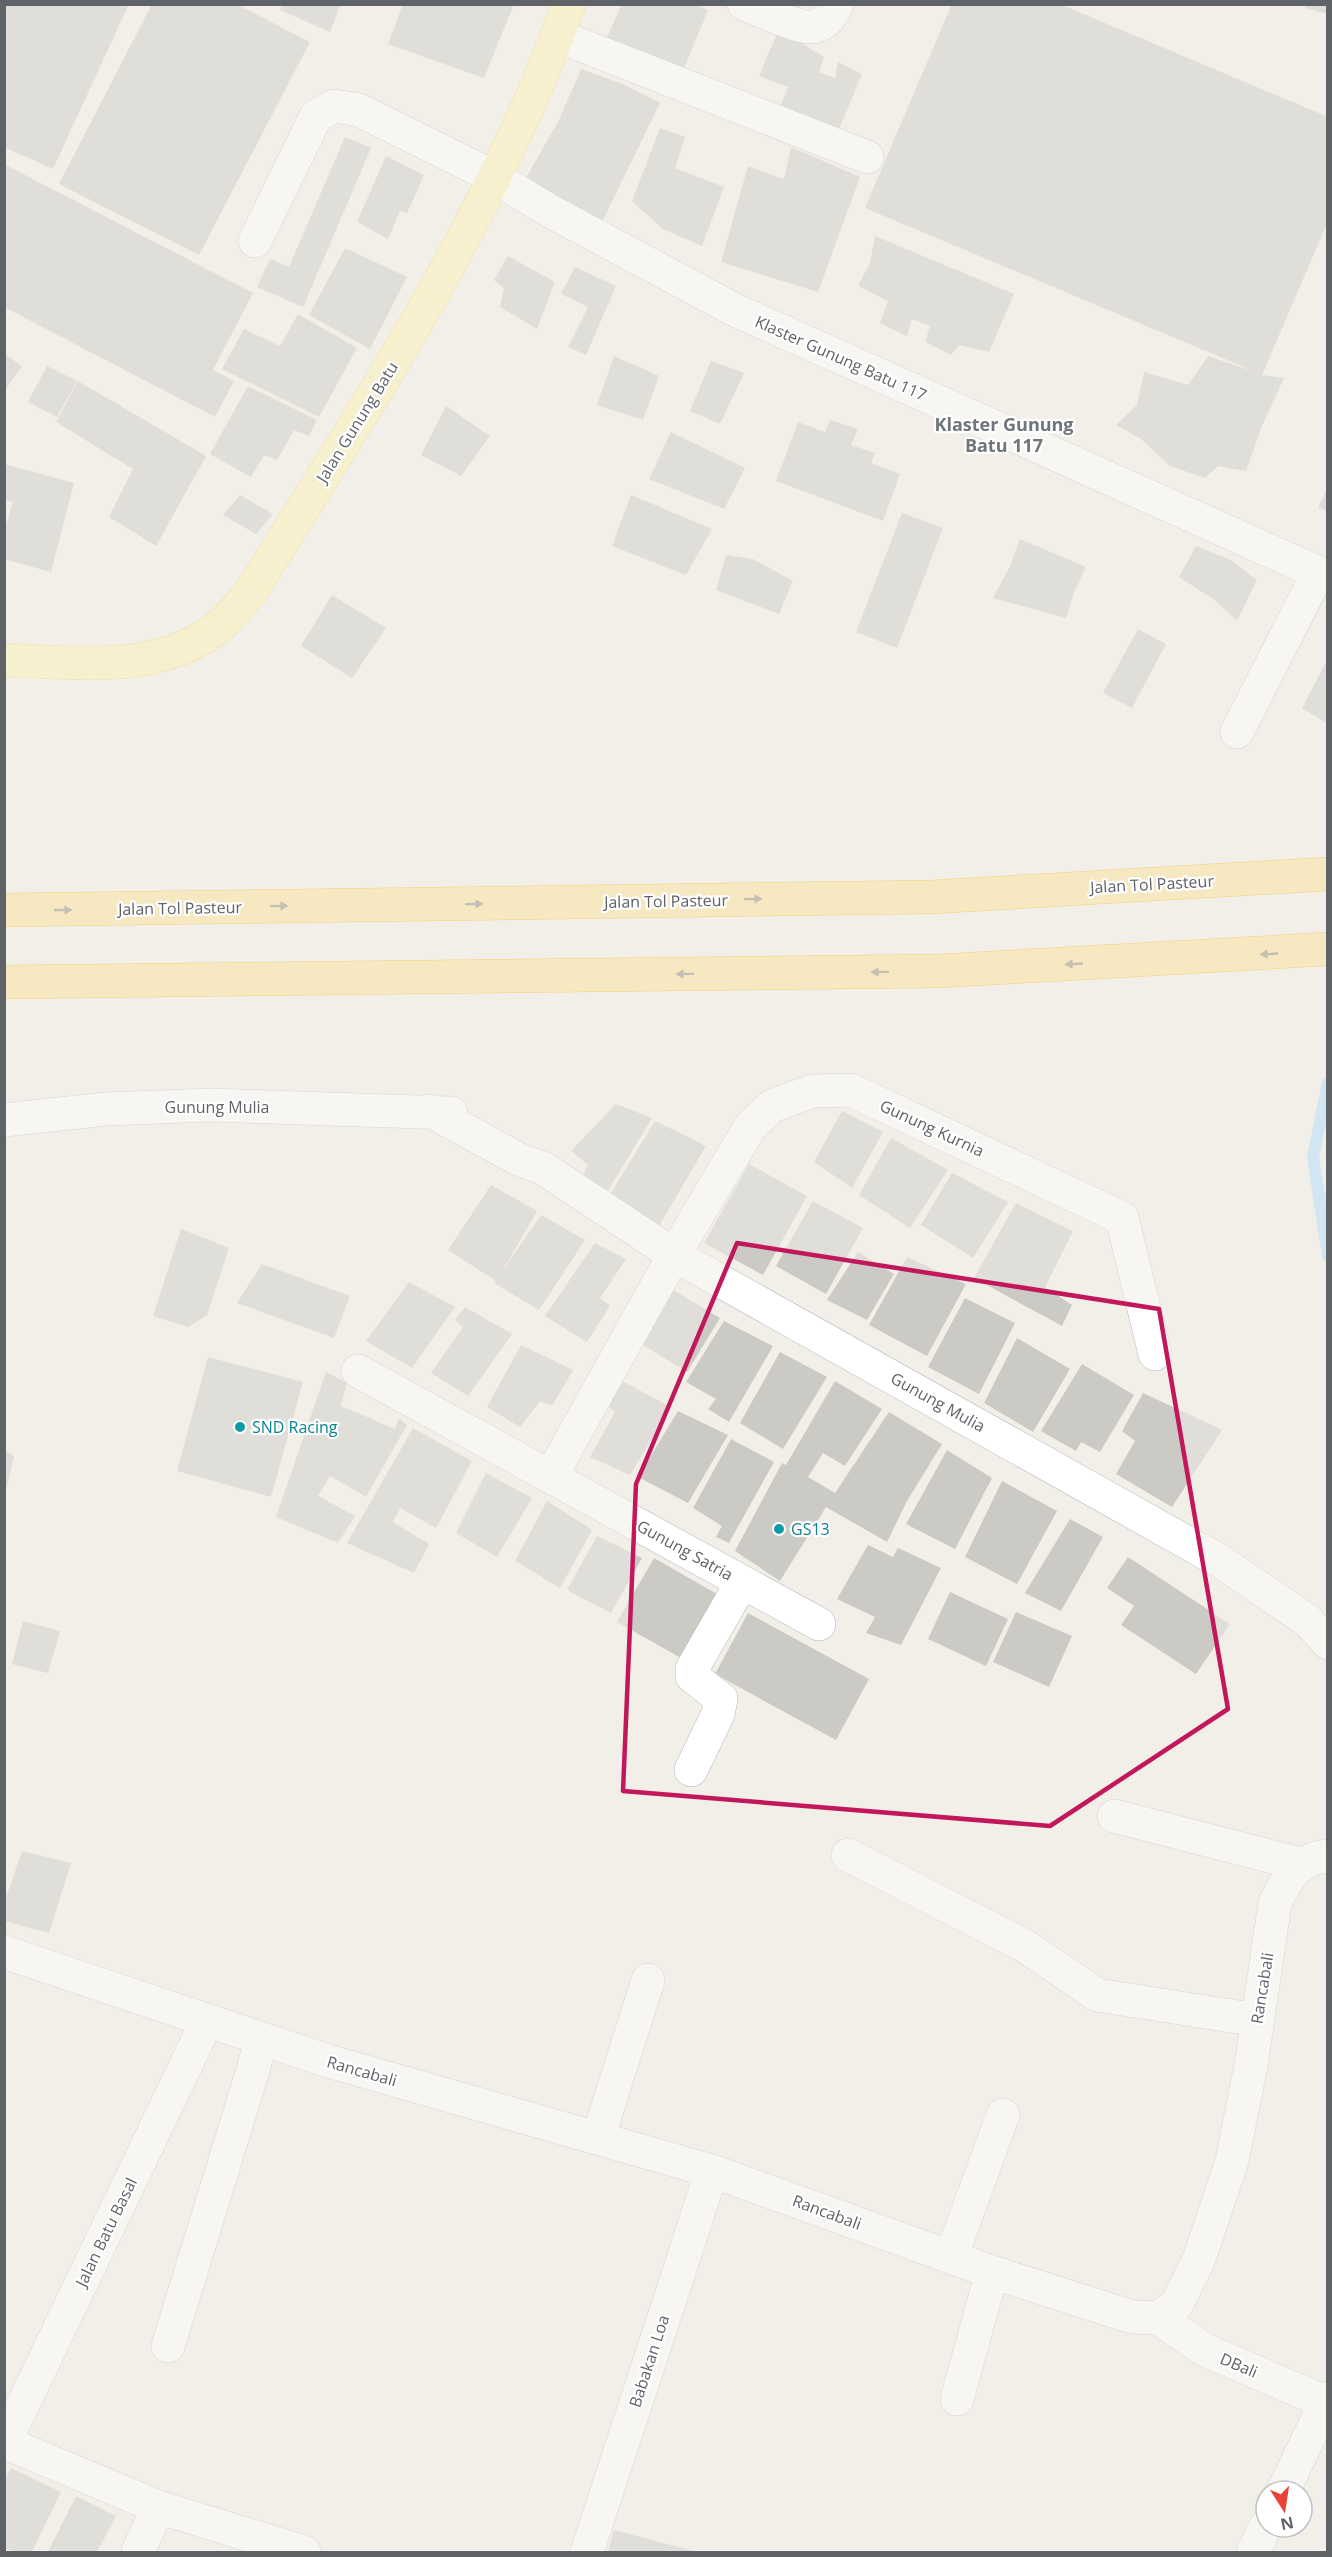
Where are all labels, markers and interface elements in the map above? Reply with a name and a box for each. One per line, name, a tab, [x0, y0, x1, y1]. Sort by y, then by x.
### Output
street label: Klaster Gunung Batu 117	[752, 310, 930, 406]
street label: Jalan Gunung Batu	[310, 357, 403, 488]
district label: Klaster Gunung Batu 117	[934, 412, 1074, 457]
street label: Jalan Tol Pasteur	[1088, 870, 1215, 898]
street label: Jalan Tol Pasteur	[602, 889, 729, 913]
one-way arrow	[743, 894, 762, 904]
street label: Jalan Tol Pasteur	[116, 896, 243, 920]
one-way arrow	[464, 899, 483, 908]
one-way arrow	[269, 902, 288, 911]
one-way arrow	[53, 905, 72, 915]
one-way arrow	[1260, 949, 1279, 958]
one-way arrow	[1065, 959, 1084, 969]
one-way arrow	[870, 967, 889, 977]
one-way arrow	[675, 969, 694, 979]
street label: Gunung Kurnia	[876, 1094, 988, 1162]
street label: Gunung Mulia	[165, 1096, 269, 1118]
street label: Gunung Mulia	[887, 1367, 989, 1437]
place label: SND Racing	[252, 1416, 338, 1438]
marker: SND Racing	[233, 1420, 247, 1434]
street label: Gunung Satria	[633, 1515, 737, 1585]
place label: GS13	[791, 1518, 830, 1540]
marker: GS13	[772, 1522, 786, 1536]
street label: Rancabali	[1246, 1951, 1278, 2025]
street label: Rancabali	[324, 2051, 400, 2091]
street label: Jalan Batu Basal	[69, 2174, 142, 2292]
street label: Rancabali	[789, 2189, 865, 2235]
street label: Babakan Loa	[624, 2312, 674, 2410]
street label: DBali	[1217, 2347, 1261, 2383]
north arrow	[1254, 2479, 1314, 2539]
text: N	[1278, 2512, 1296, 2536]

